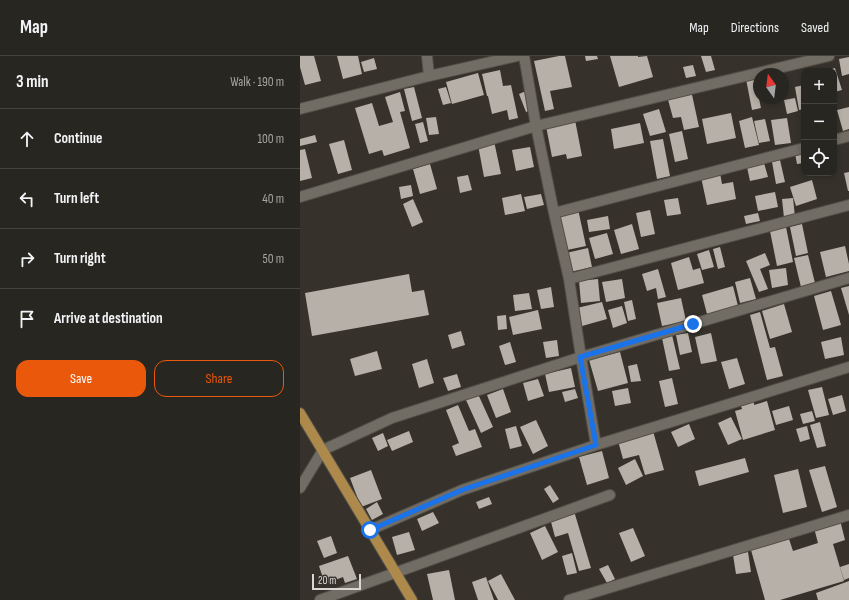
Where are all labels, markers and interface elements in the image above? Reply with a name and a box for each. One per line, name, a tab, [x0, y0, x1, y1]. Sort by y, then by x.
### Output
text: Map	[20, 16, 48, 39]
text: Map	[689, 19, 709, 36]
text: Directions	[731, 19, 779, 36]
text: Saved	[801, 19, 829, 36]
north arrow	[753, 68, 789, 104]
map controls	[801, 68, 837, 176]
button: +	[801, 68, 837, 104]
text: 3 min	[16, 72, 49, 92]
text: Walk · 190 m	[230, 74, 284, 90]
button: −	[801, 104, 837, 140]
icon: ahead	[16, 128, 38, 150]
text: Continue	[54, 129, 103, 148]
text: 100 m	[257, 131, 284, 147]
button: locate	[801, 140, 837, 176]
icon: left	[16, 188, 38, 210]
text: Turn left	[54, 189, 99, 208]
text: 40 m	[262, 191, 284, 207]
icon: right	[16, 248, 38, 270]
text: Turn right	[54, 249, 106, 268]
text: 50 m	[263, 251, 284, 267]
icon: arrive	[16, 308, 38, 330]
text: Arrive at destination	[54, 309, 163, 328]
route end	[684, 315, 702, 333]
button: Save	[16, 360, 146, 397]
button: Share	[154, 360, 284, 397]
route start	[361, 521, 379, 539]
scale bar	[312, 572, 361, 591]
text: 20 m	[318, 574, 336, 587]

